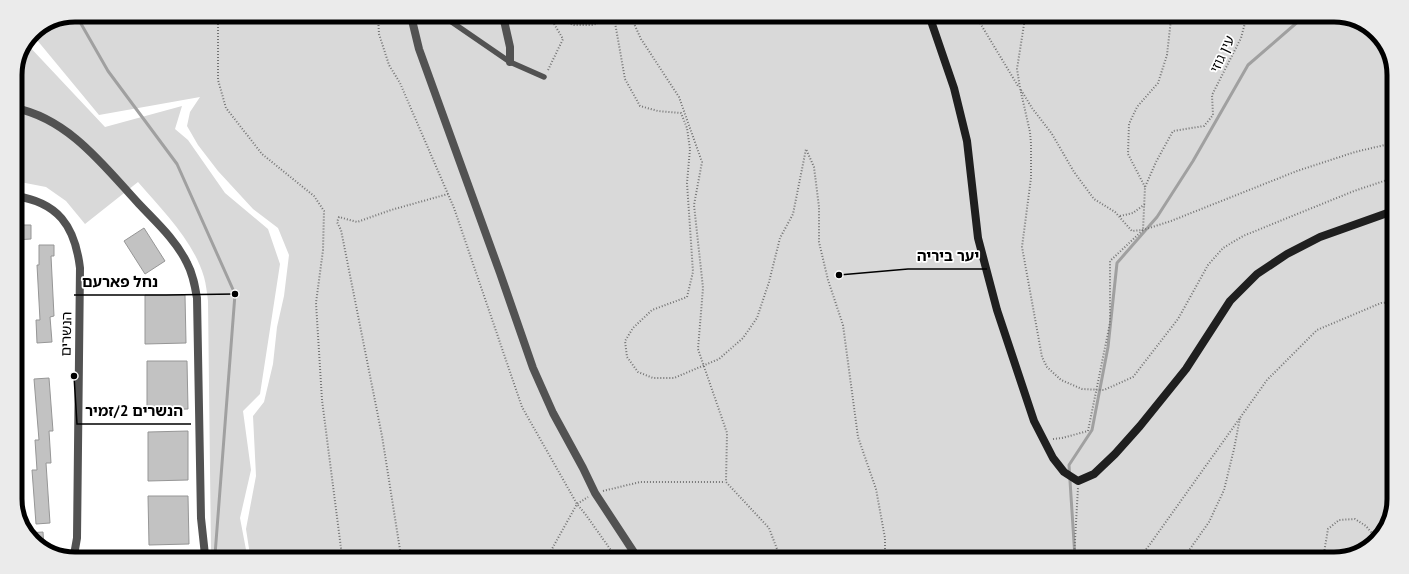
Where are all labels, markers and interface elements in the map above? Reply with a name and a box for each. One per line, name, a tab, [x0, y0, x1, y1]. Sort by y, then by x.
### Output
street label: עין גוזי	[1206, 33, 1238, 75]
callout: יער ביריה	[908, 242, 987, 269]
text: יער ביריה	[917, 246, 979, 265]
callout: נחל פארעם	[74, 268, 166, 295]
text: נחל פארעם	[82, 272, 158, 291]
street label: הנשרים	[57, 311, 75, 357]
callout: הנשרים 2/זמיר	[77, 397, 191, 424]
text: הנשרים 2/זמיר	[85, 401, 183, 420]

